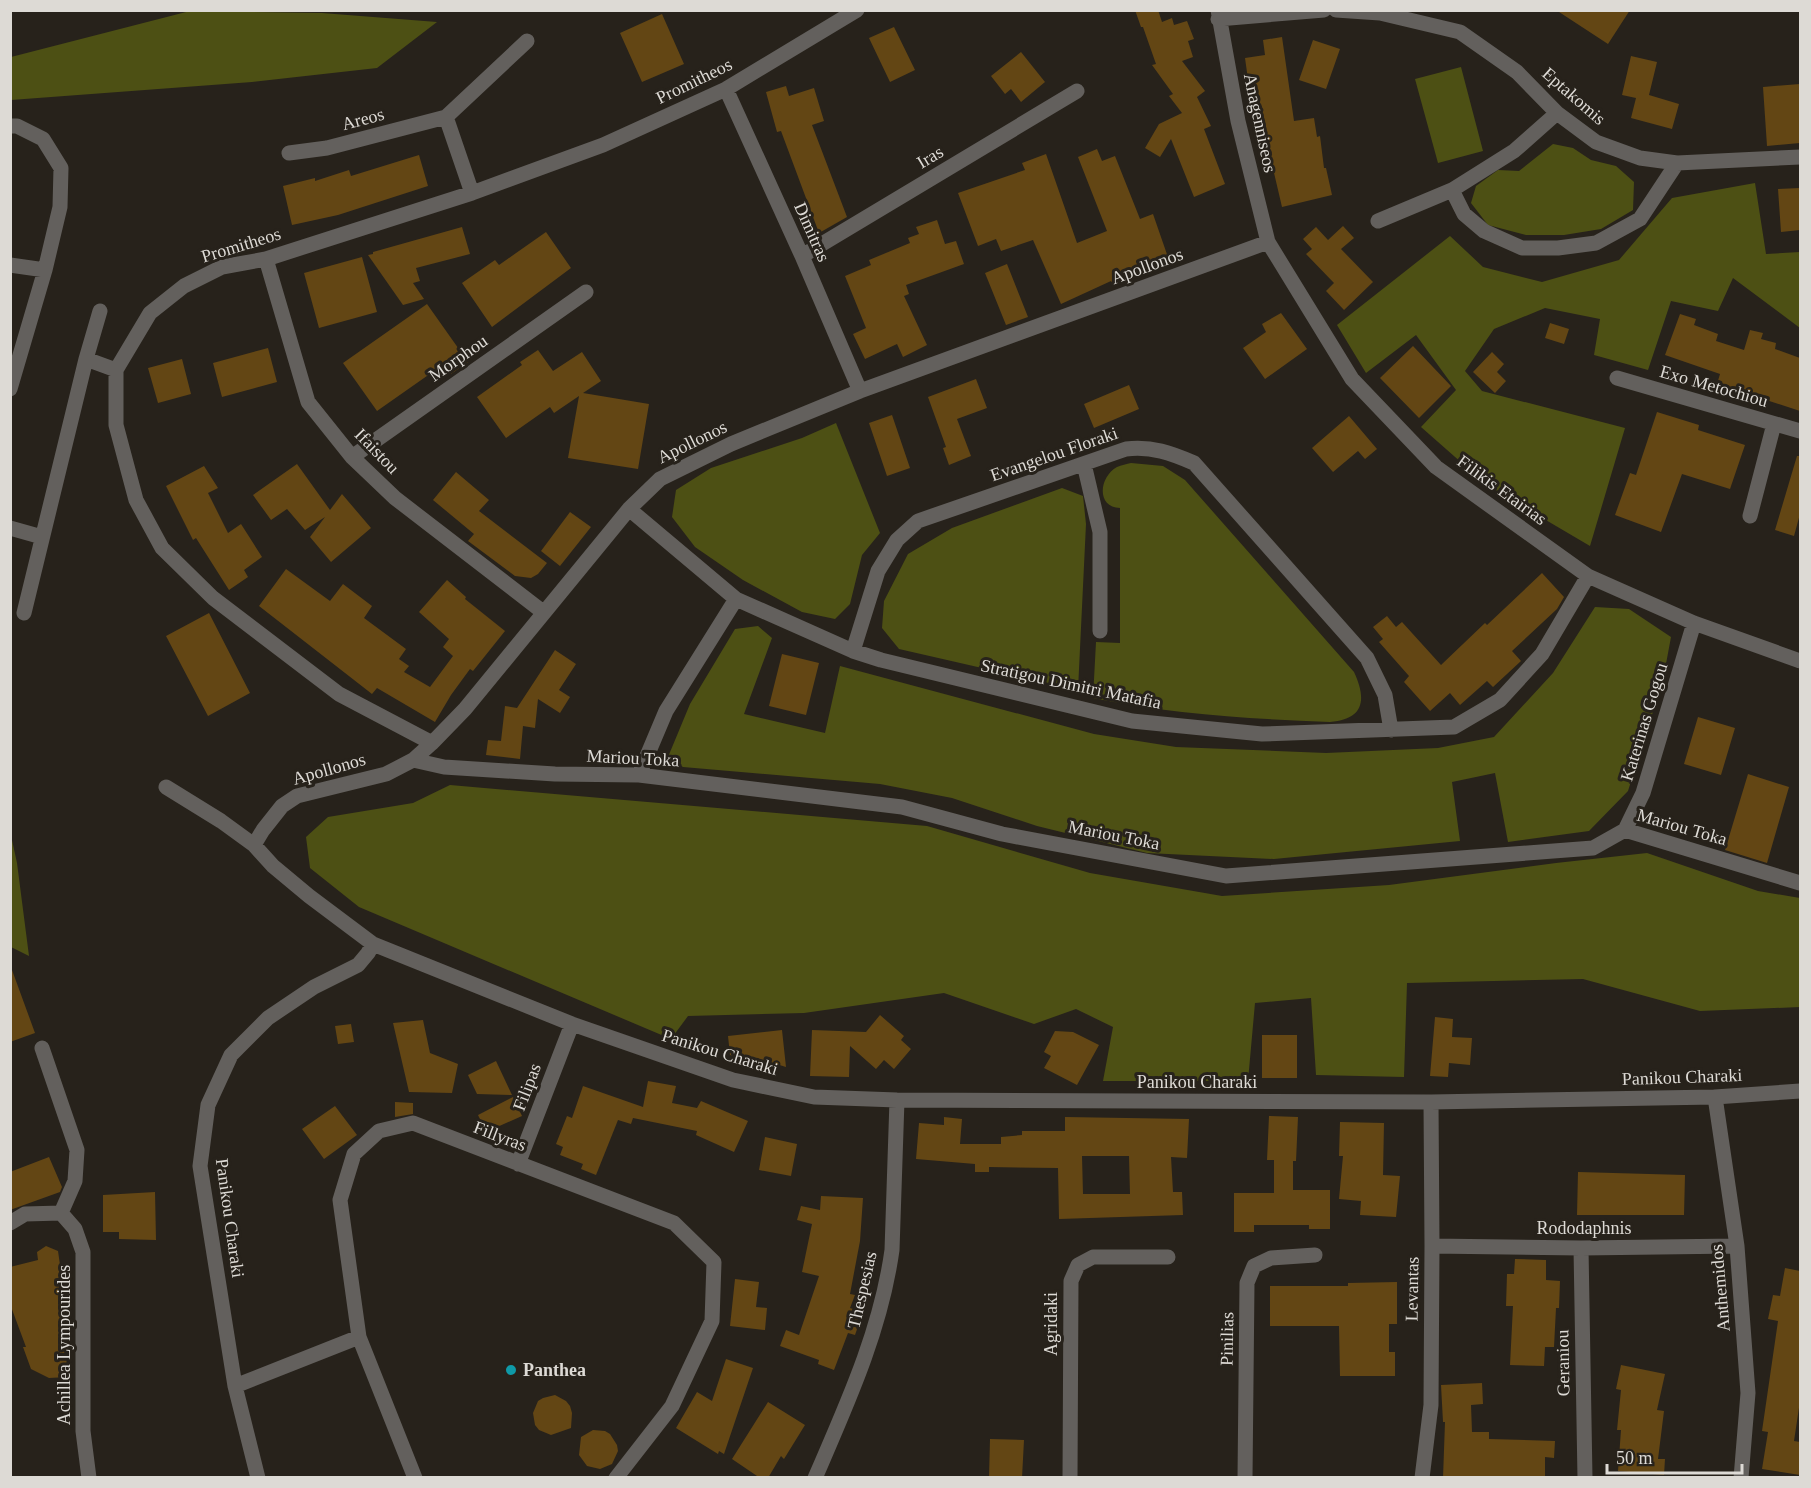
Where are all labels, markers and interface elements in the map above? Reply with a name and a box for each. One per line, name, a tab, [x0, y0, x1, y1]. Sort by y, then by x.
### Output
street label: Promitheos	[653, 54, 735, 108]
street label: Eptakomis	[1538, 63, 1610, 129]
street label: Anagenniseos	[1240, 72, 1280, 174]
street label: Areos	[340, 104, 386, 134]
street label: Iras	[913, 141, 947, 173]
street label: Dimitras	[790, 199, 834, 265]
street label: Promitheos	[199, 223, 283, 267]
street label: Apollonos	[1108, 244, 1186, 288]
street label: Morphou	[425, 331, 491, 385]
street label: Exo Metochiou	[1658, 361, 1770, 411]
street label: Apollonos	[654, 417, 730, 467]
street label: Evangelou Floraki	[988, 423, 1120, 485]
street label: Ifaistou	[351, 424, 403, 478]
street label: Filikis Etairias	[1453, 451, 1551, 529]
street label: Stratigou Dimitri Matafia	[979, 655, 1163, 713]
street label: Katerinas Gogou	[1617, 661, 1671, 783]
street label: Mariou Toka	[586, 746, 680, 770]
street label: Apollonos	[290, 749, 368, 789]
street label: Mariou Toka	[1635, 805, 1729, 849]
street label: Mariou Toka	[1066, 816, 1162, 854]
street label: Panikou Charaki	[659, 1025, 781, 1079]
street label: Filipas	[509, 1061, 545, 1113]
street label: Panikou Charaki	[1621, 1065, 1743, 1089]
street label: Panikou Charaki	[1137, 1072, 1257, 1092]
street label: Fillyras	[471, 1117, 529, 1155]
street label: Panikou Charaki	[212, 1157, 248, 1279]
street label: Rododaphnis	[1536, 1218, 1632, 1238]
street label: Anthemidos	[1706, 1243, 1734, 1333]
street label: Thespesias	[843, 1249, 881, 1331]
street label: Levantas	[1401, 1256, 1423, 1322]
street label: Achillea Lympourides	[54, 1265, 74, 1425]
street label: Agridaki	[1041, 1292, 1061, 1356]
street label: Pinilias	[1217, 1312, 1237, 1366]
street label: Geraniou	[1552, 1329, 1574, 1397]
place label: Panthea	[523, 1360, 586, 1380]
marker: Panthea	[504, 1363, 518, 1377]
scale bar	[1607, 1437, 1742, 1475]
text: 50 m	[1616, 1448, 1653, 1468]

